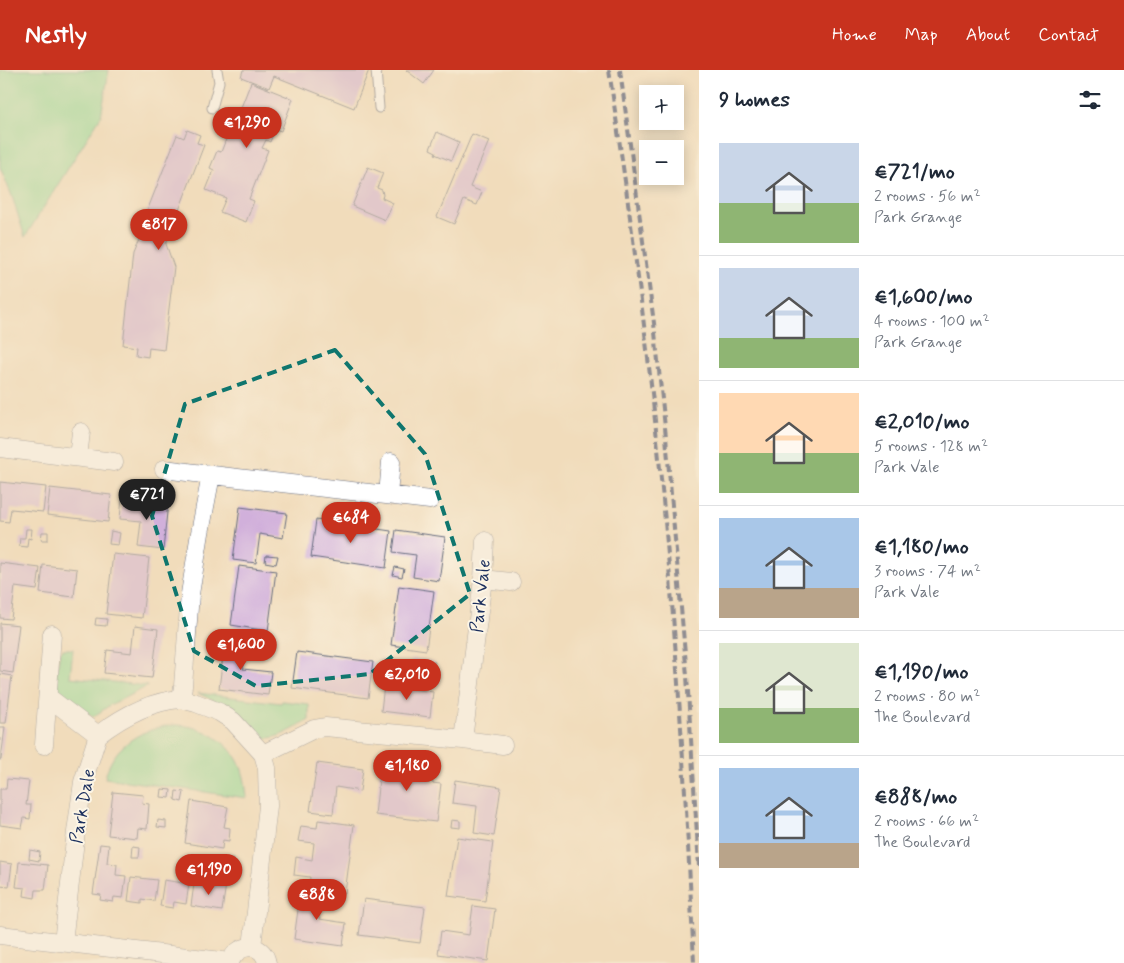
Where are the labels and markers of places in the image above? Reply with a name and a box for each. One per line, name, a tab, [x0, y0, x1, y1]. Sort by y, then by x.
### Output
pin: €1,290	[206, 106, 288, 149]
pin: €817	[129, 208, 189, 251]
pin: €721	[117, 478, 177, 521]
pin: €684	[321, 502, 381, 544]
pin: €1,600	[200, 628, 282, 671]
pin: €2,010	[366, 658, 448, 701]
pin: €1,180	[366, 750, 448, 792]
pin: €1,190	[168, 854, 250, 896]
pin: €888	[287, 878, 347, 921]

